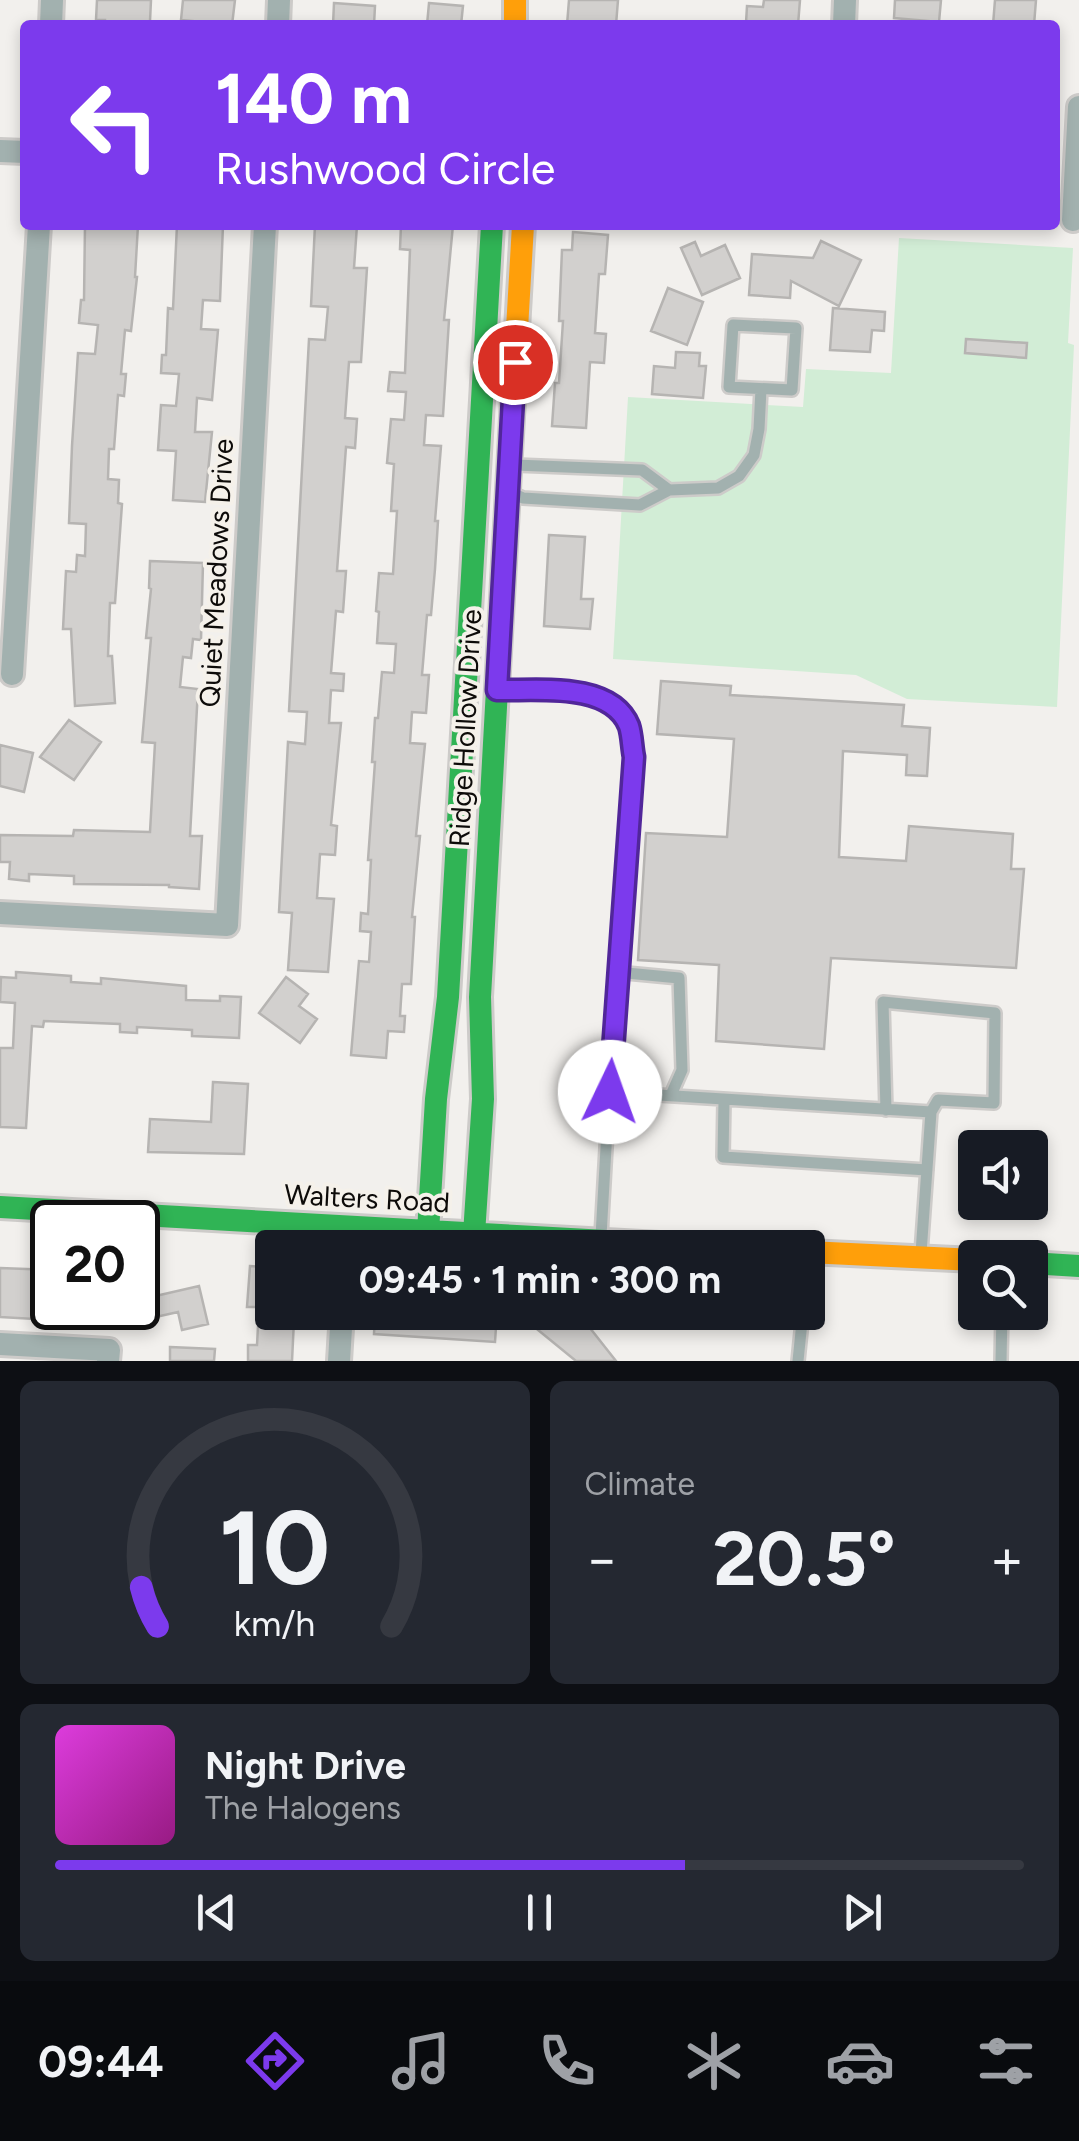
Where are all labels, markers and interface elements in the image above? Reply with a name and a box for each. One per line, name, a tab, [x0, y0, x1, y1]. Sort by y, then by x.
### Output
text: 140 m	[215, 56, 412, 141]
icon: left	[50, 60, 180, 190]
text: Rushwood Circle	[215, 141, 555, 195]
pin	[473, 320, 558, 405]
icon: arrive	[488, 335, 543, 390]
street label: Quiet Meadows Drive	[192, 438, 240, 708]
street label: Ridge Hollow Drive	[442, 608, 488, 848]
position arrow	[558, 1040, 662, 1144]
map controls	[958, 1130, 1048, 1330]
button: sound	[958, 1130, 1048, 1220]
street label: Walters Road	[283, 1177, 451, 1219]
speed limit sign: 20	[30, 1200, 160, 1330]
button: search	[958, 1240, 1048, 1330]
text: 09:45 · 1 min · 300 m	[359, 1257, 721, 1303]
text: Climate	[585, 1465, 695, 1503]
text: 10	[219, 1485, 330, 1610]
text: 20.5°	[713, 1514, 896, 1604]
text: −	[585, 1526, 619, 1592]
text: +	[990, 1526, 1024, 1592]
text: km/h	[234, 1602, 316, 1645]
text: Night Drive	[205, 1743, 406, 1789]
text: The Halogens	[205, 1789, 401, 1827]
icon: previous	[189, 1885, 244, 1940]
icon: pause	[512, 1885, 567, 1940]
icon: next	[835, 1885, 890, 1940]
icon: directions	[240, 2026, 310, 2096]
icon: music	[386, 2026, 456, 2096]
icon: phone	[532, 2026, 602, 2096]
icon: climate	[679, 2026, 749, 2096]
icon: car	[825, 2026, 895, 2096]
icon: filters	[971, 2026, 1041, 2096]
text: 09:44	[38, 2034, 164, 2088]

